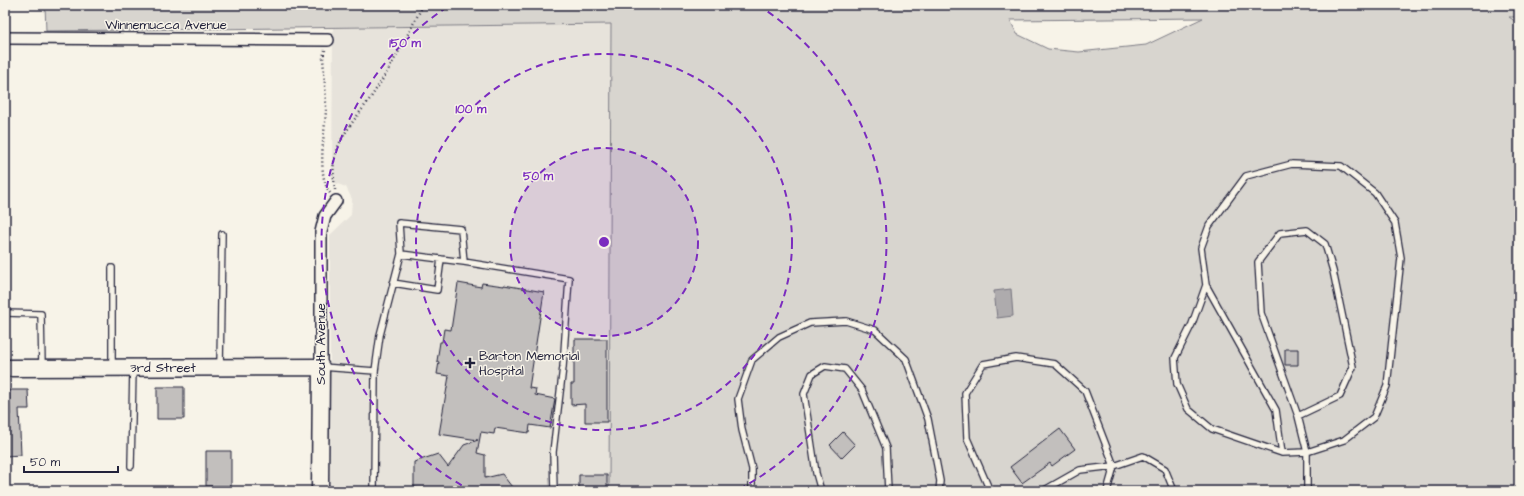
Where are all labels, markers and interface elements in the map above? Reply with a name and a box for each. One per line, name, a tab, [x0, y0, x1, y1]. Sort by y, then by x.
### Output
street label: Winnemucca Avenue	[105, 16, 227, 34]
text: 150 m	[389, 35, 422, 52]
text: 100 m	[456, 101, 487, 118]
text: 50 m	[523, 168, 554, 185]
centre of rings	[597, 235, 611, 249]
street label: South Avenue	[312, 303, 330, 385]
place label: Barton Memorial Hospital	[479, 347, 579, 380]
marker: Barton Memorial Hospital	[464, 357, 476, 369]
street label: 3rd Street	[130, 359, 197, 377]
scale bar	[24, 448, 118, 474]
text: 50 m	[30, 454, 61, 471]

